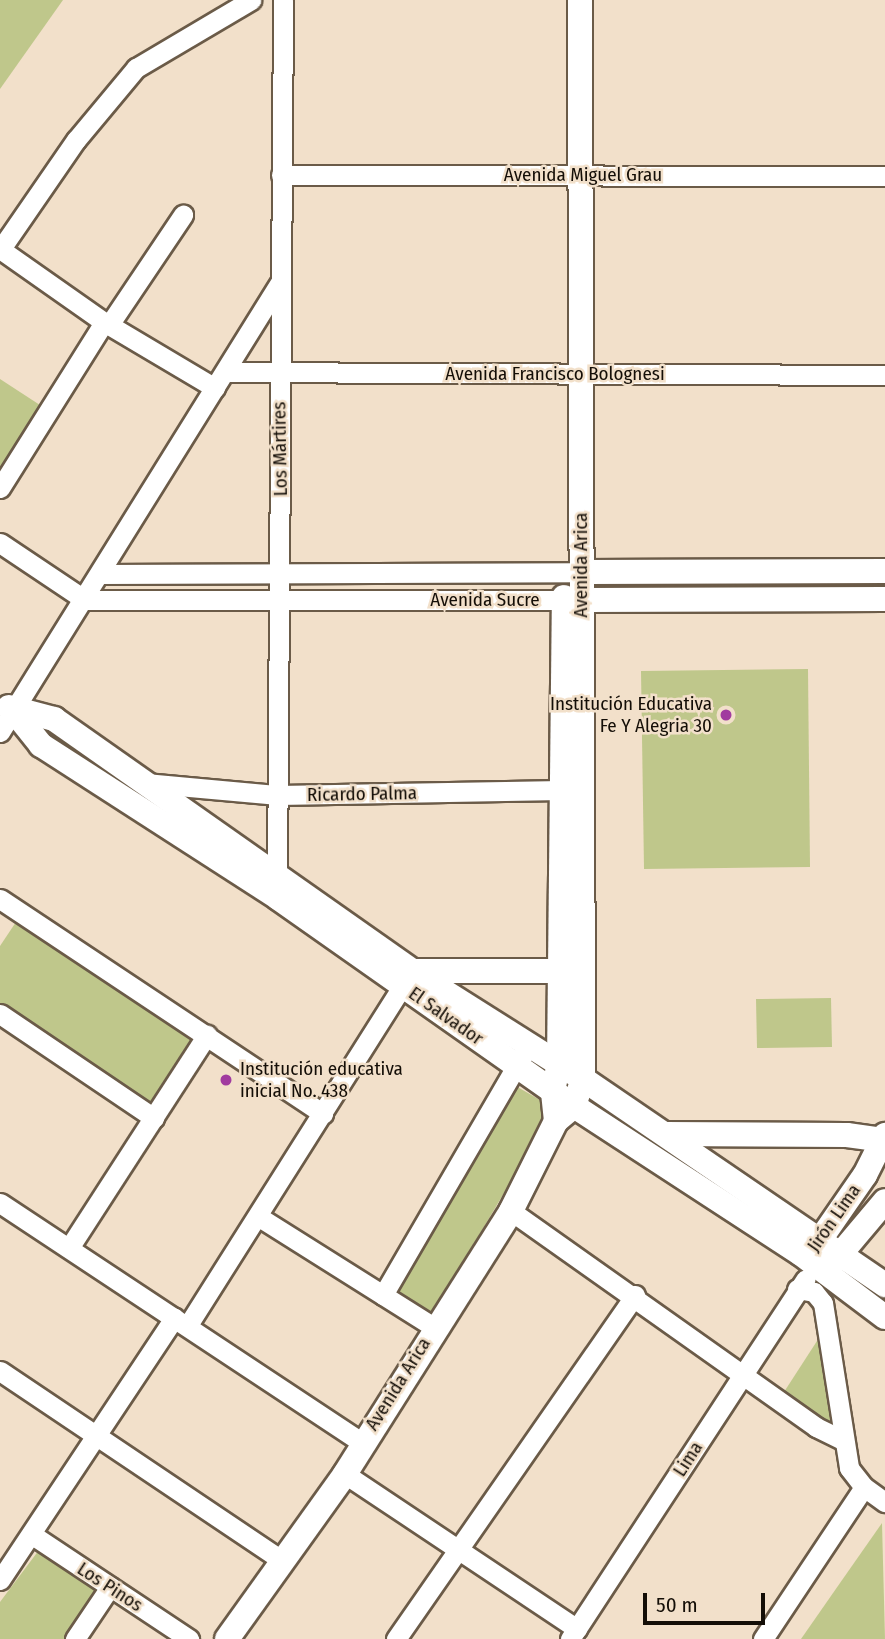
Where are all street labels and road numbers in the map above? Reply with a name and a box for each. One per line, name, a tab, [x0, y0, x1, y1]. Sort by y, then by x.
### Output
street label: Avenida Miguel Grau	[504, 164, 662, 186]
street label: Avenida Francisco Bolognesi	[445, 363, 665, 385]
street label: Los Mártires	[268, 401, 292, 497]
street label: Avenida Arica	[570, 512, 592, 618]
street label: Avenida Sucre	[430, 589, 540, 611]
street label: Ricardo Palma	[307, 782, 417, 806]
street label: El Salvador	[404, 982, 488, 1050]
street label: Jirón Lima	[802, 1180, 866, 1256]
street label: Avenida Arica	[360, 1333, 436, 1435]
street label: Lima	[668, 1437, 708, 1481]
street label: Los Pinos	[73, 1557, 147, 1617]

